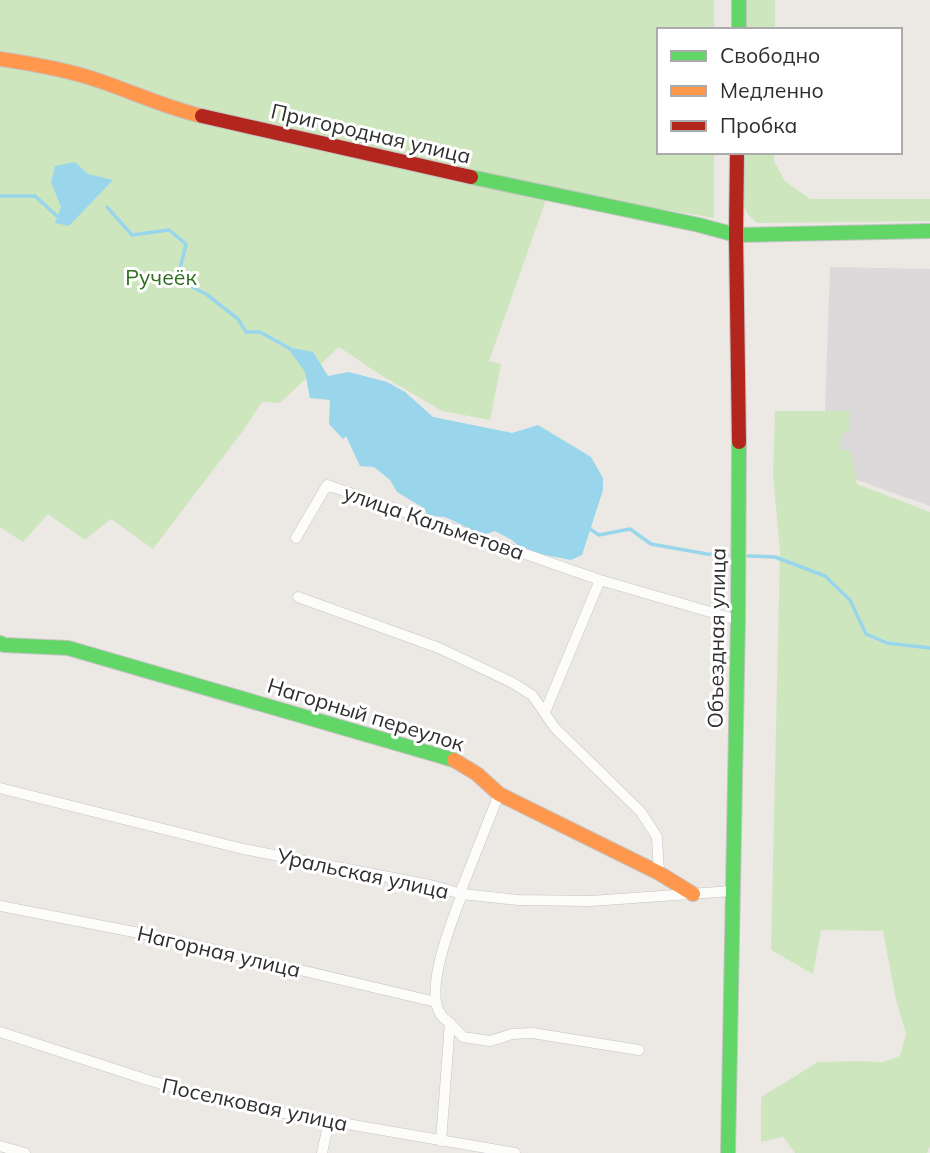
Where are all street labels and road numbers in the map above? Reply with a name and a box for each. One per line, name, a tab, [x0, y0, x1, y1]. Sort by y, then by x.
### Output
street label: Пригородная улица	[269, 97, 473, 169]
street label: улица Кальметова	[340, 479, 528, 565]
street label: Объездная улица	[701, 548, 731, 728]
street label: Нагорный переулок	[264, 672, 468, 757]
street label: Уральская улица	[274, 842, 451, 904]
street label: Нагорная улица	[135, 920, 303, 982]
street label: Поселковая улица	[160, 1072, 350, 1136]

